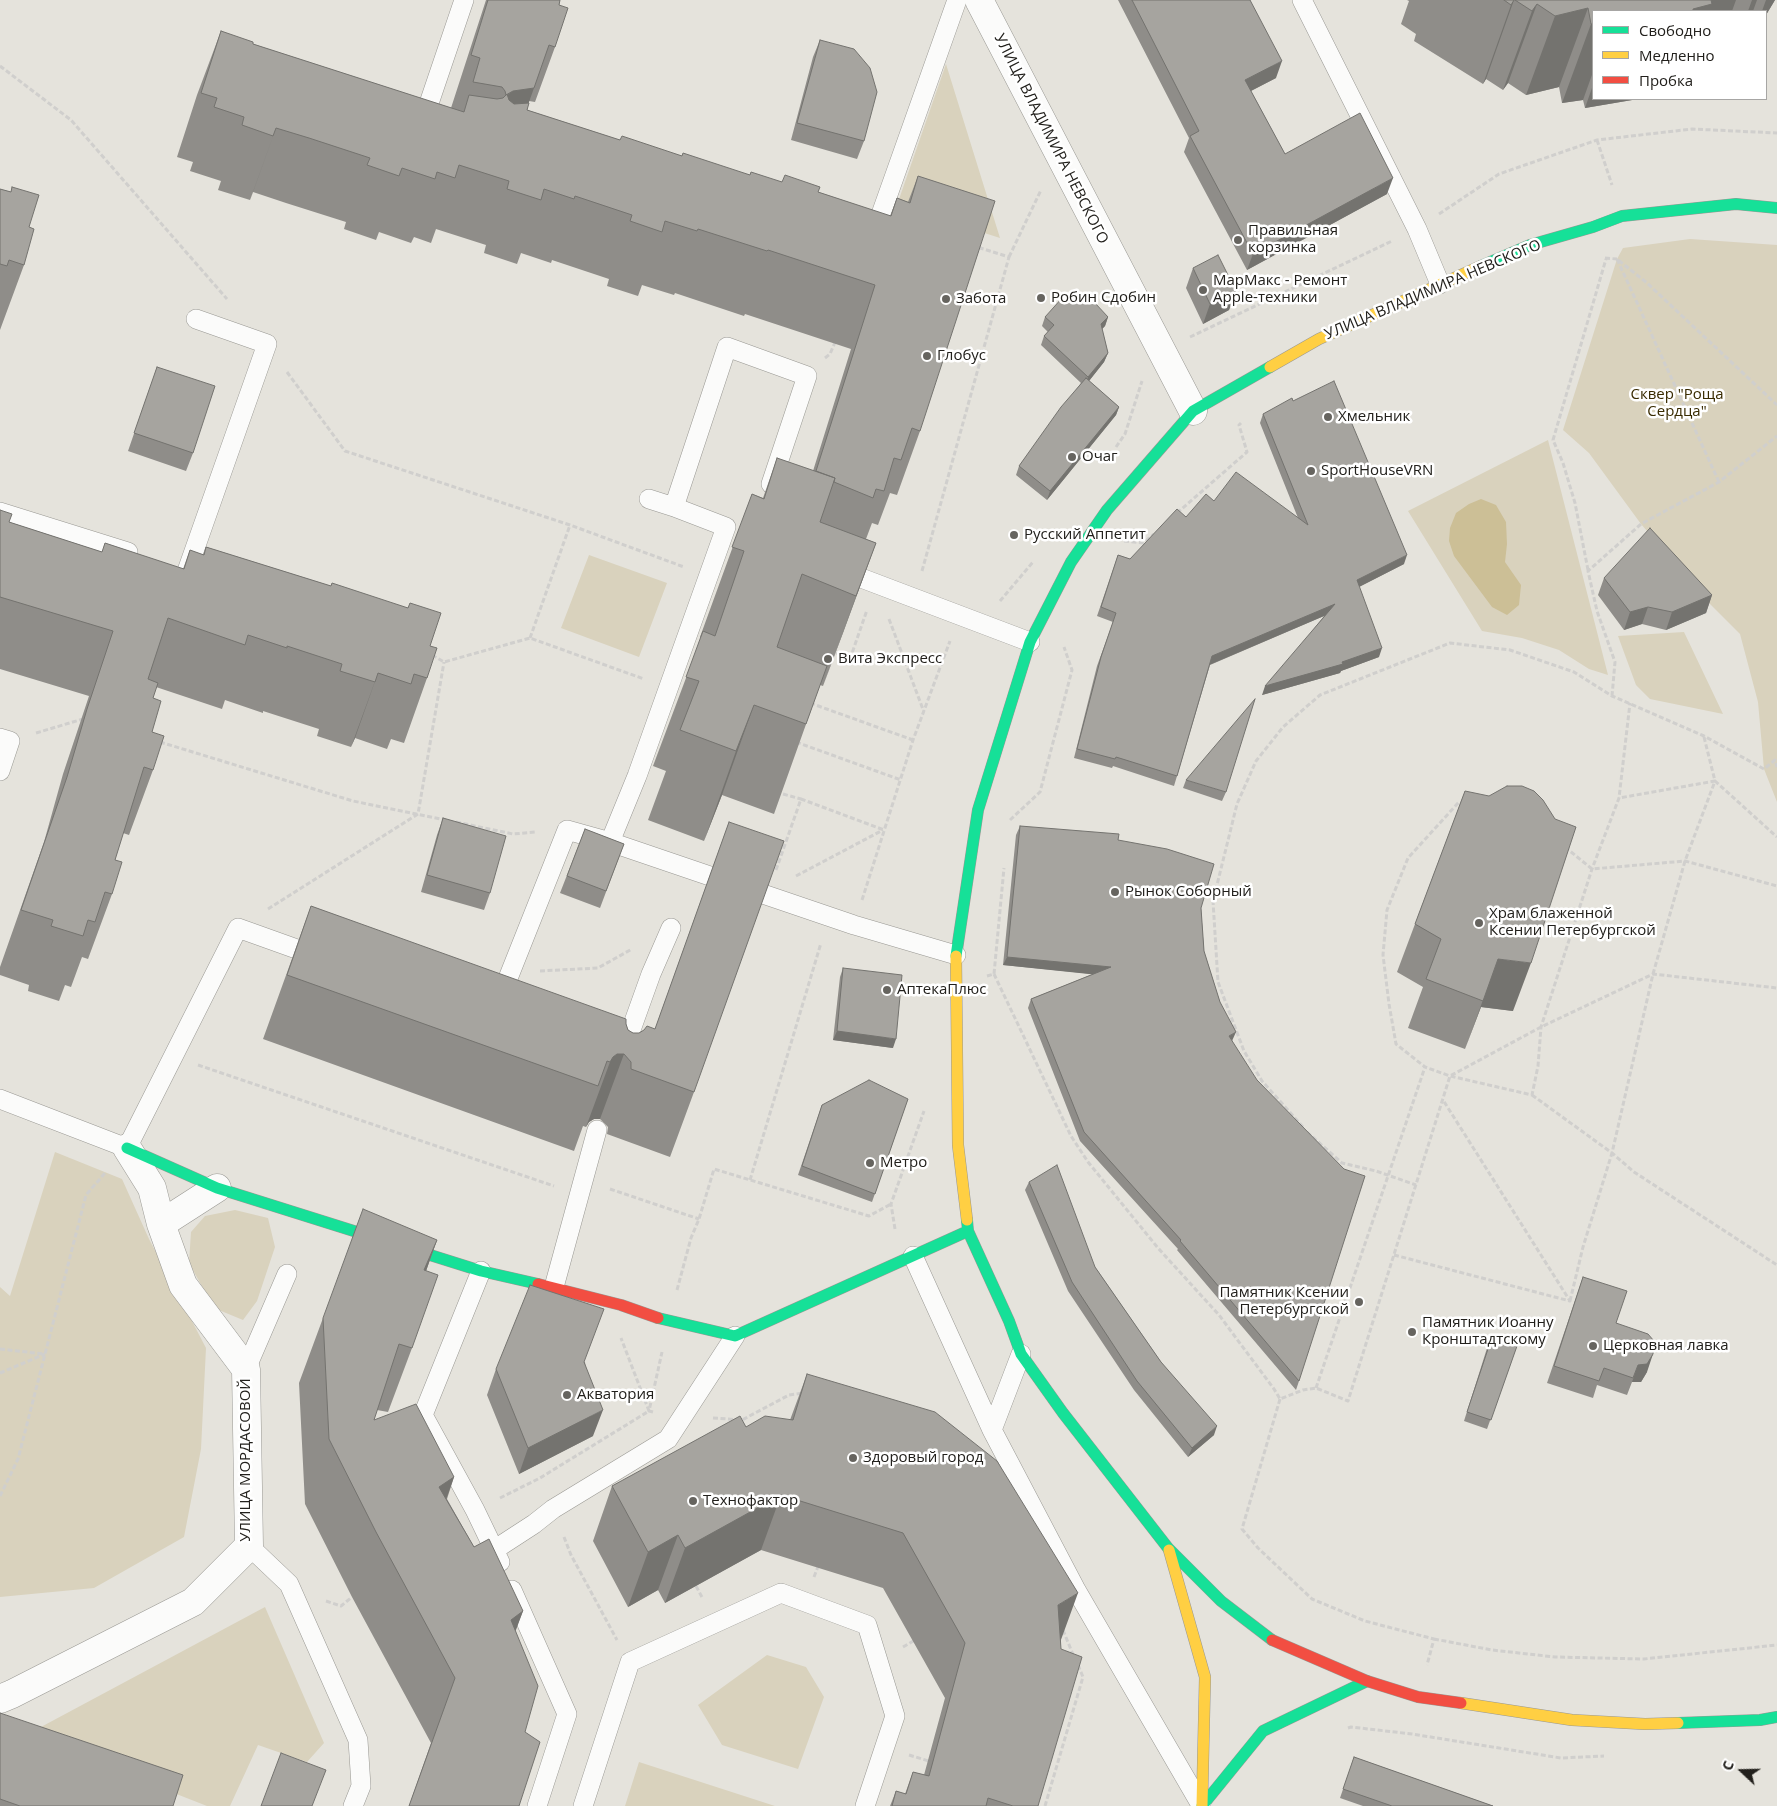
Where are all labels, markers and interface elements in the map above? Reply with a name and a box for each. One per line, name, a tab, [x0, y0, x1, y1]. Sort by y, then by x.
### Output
legend	[1592, 10, 1767, 100]
text: Свободно	[1639, 20, 1711, 40]
street label: УЛИЦА ВЛАДИМИРА НЕВСКОГО	[990, 31, 1112, 247]
text: Медленно	[1639, 45, 1715, 65]
text: Пробка	[1639, 70, 1693, 90]
place label: Правильная корзинка	[1248, 222, 1338, 257]
marker: Правильная корзинка	[1232, 234, 1244, 246]
street label: УЛИЦА ВЛАДИМИРА НЕВСКОГО	[1322, 236, 1544, 344]
place label: МарМакс - Ремонт Apple-техники	[1213, 272, 1347, 307]
marker: МарМакс - Ремонт Apple-техники	[1197, 284, 1209, 296]
place label: Робин Сдобин	[1051, 289, 1156, 307]
place label: Забота	[956, 290, 1006, 308]
marker: Робин Сдобин	[1035, 292, 1047, 304]
marker: Забота	[940, 293, 952, 305]
place label: Глобус	[937, 347, 986, 365]
marker: Глобус	[921, 350, 933, 362]
park label: Сквер "Роща Сердца"	[1630, 386, 1724, 421]
place label: Хмельник	[1338, 408, 1410, 426]
marker: Хмельник	[1322, 411, 1334, 423]
place label: Очаг	[1082, 448, 1118, 466]
marker: Очаг	[1066, 451, 1078, 463]
place label: SportHouseVRN	[1321, 462, 1433, 480]
marker: SportHouseVRN	[1305, 465, 1317, 477]
place label: Русский Аппетит	[1024, 526, 1146, 544]
marker: Русский Аппетит	[1008, 529, 1020, 541]
place label: Вита Экспресс	[838, 650, 942, 668]
marker: Вита Экспресс	[822, 653, 834, 665]
place label: Рынок Соборный	[1125, 883, 1252, 901]
marker: Рынок Соборный	[1109, 886, 1121, 898]
place label: Храм блаженной Ксении Петербургской	[1489, 905, 1656, 940]
marker: Храм блаженной Ксении Петербургской	[1473, 917, 1485, 929]
place label: АптекаПлюс	[897, 981, 986, 999]
marker: АптекаПлюс	[881, 984, 893, 996]
place label: Метро	[880, 1154, 927, 1172]
marker: Метро	[864, 1157, 876, 1169]
place label: Памятник Ксении Петербургской	[1219, 1284, 1349, 1319]
marker: Памятник Ксении Петербургской	[1353, 1296, 1365, 1308]
place label: Памятник Иоанну Кронштадтскому	[1422, 1314, 1554, 1349]
marker: Памятник Иоанну Кронштадтскому	[1406, 1326, 1418, 1338]
place label: Церковная лавка	[1603, 1337, 1729, 1355]
marker: Церковная лавка	[1587, 1340, 1599, 1352]
street label: УЛИЦА МОРДАСОВОЙ	[237, 1378, 255, 1542]
place label: Акватория	[577, 1386, 654, 1404]
marker: Акватория	[561, 1389, 573, 1401]
place label: Здоровый город	[863, 1449, 983, 1467]
marker: Здоровый город	[847, 1452, 859, 1464]
place label: Технофактор	[703, 1492, 798, 1510]
marker: Технофактор	[687, 1495, 699, 1507]
north arrow	[1717, 1746, 1767, 1796]
text: С	[1717, 1758, 1738, 1773]

